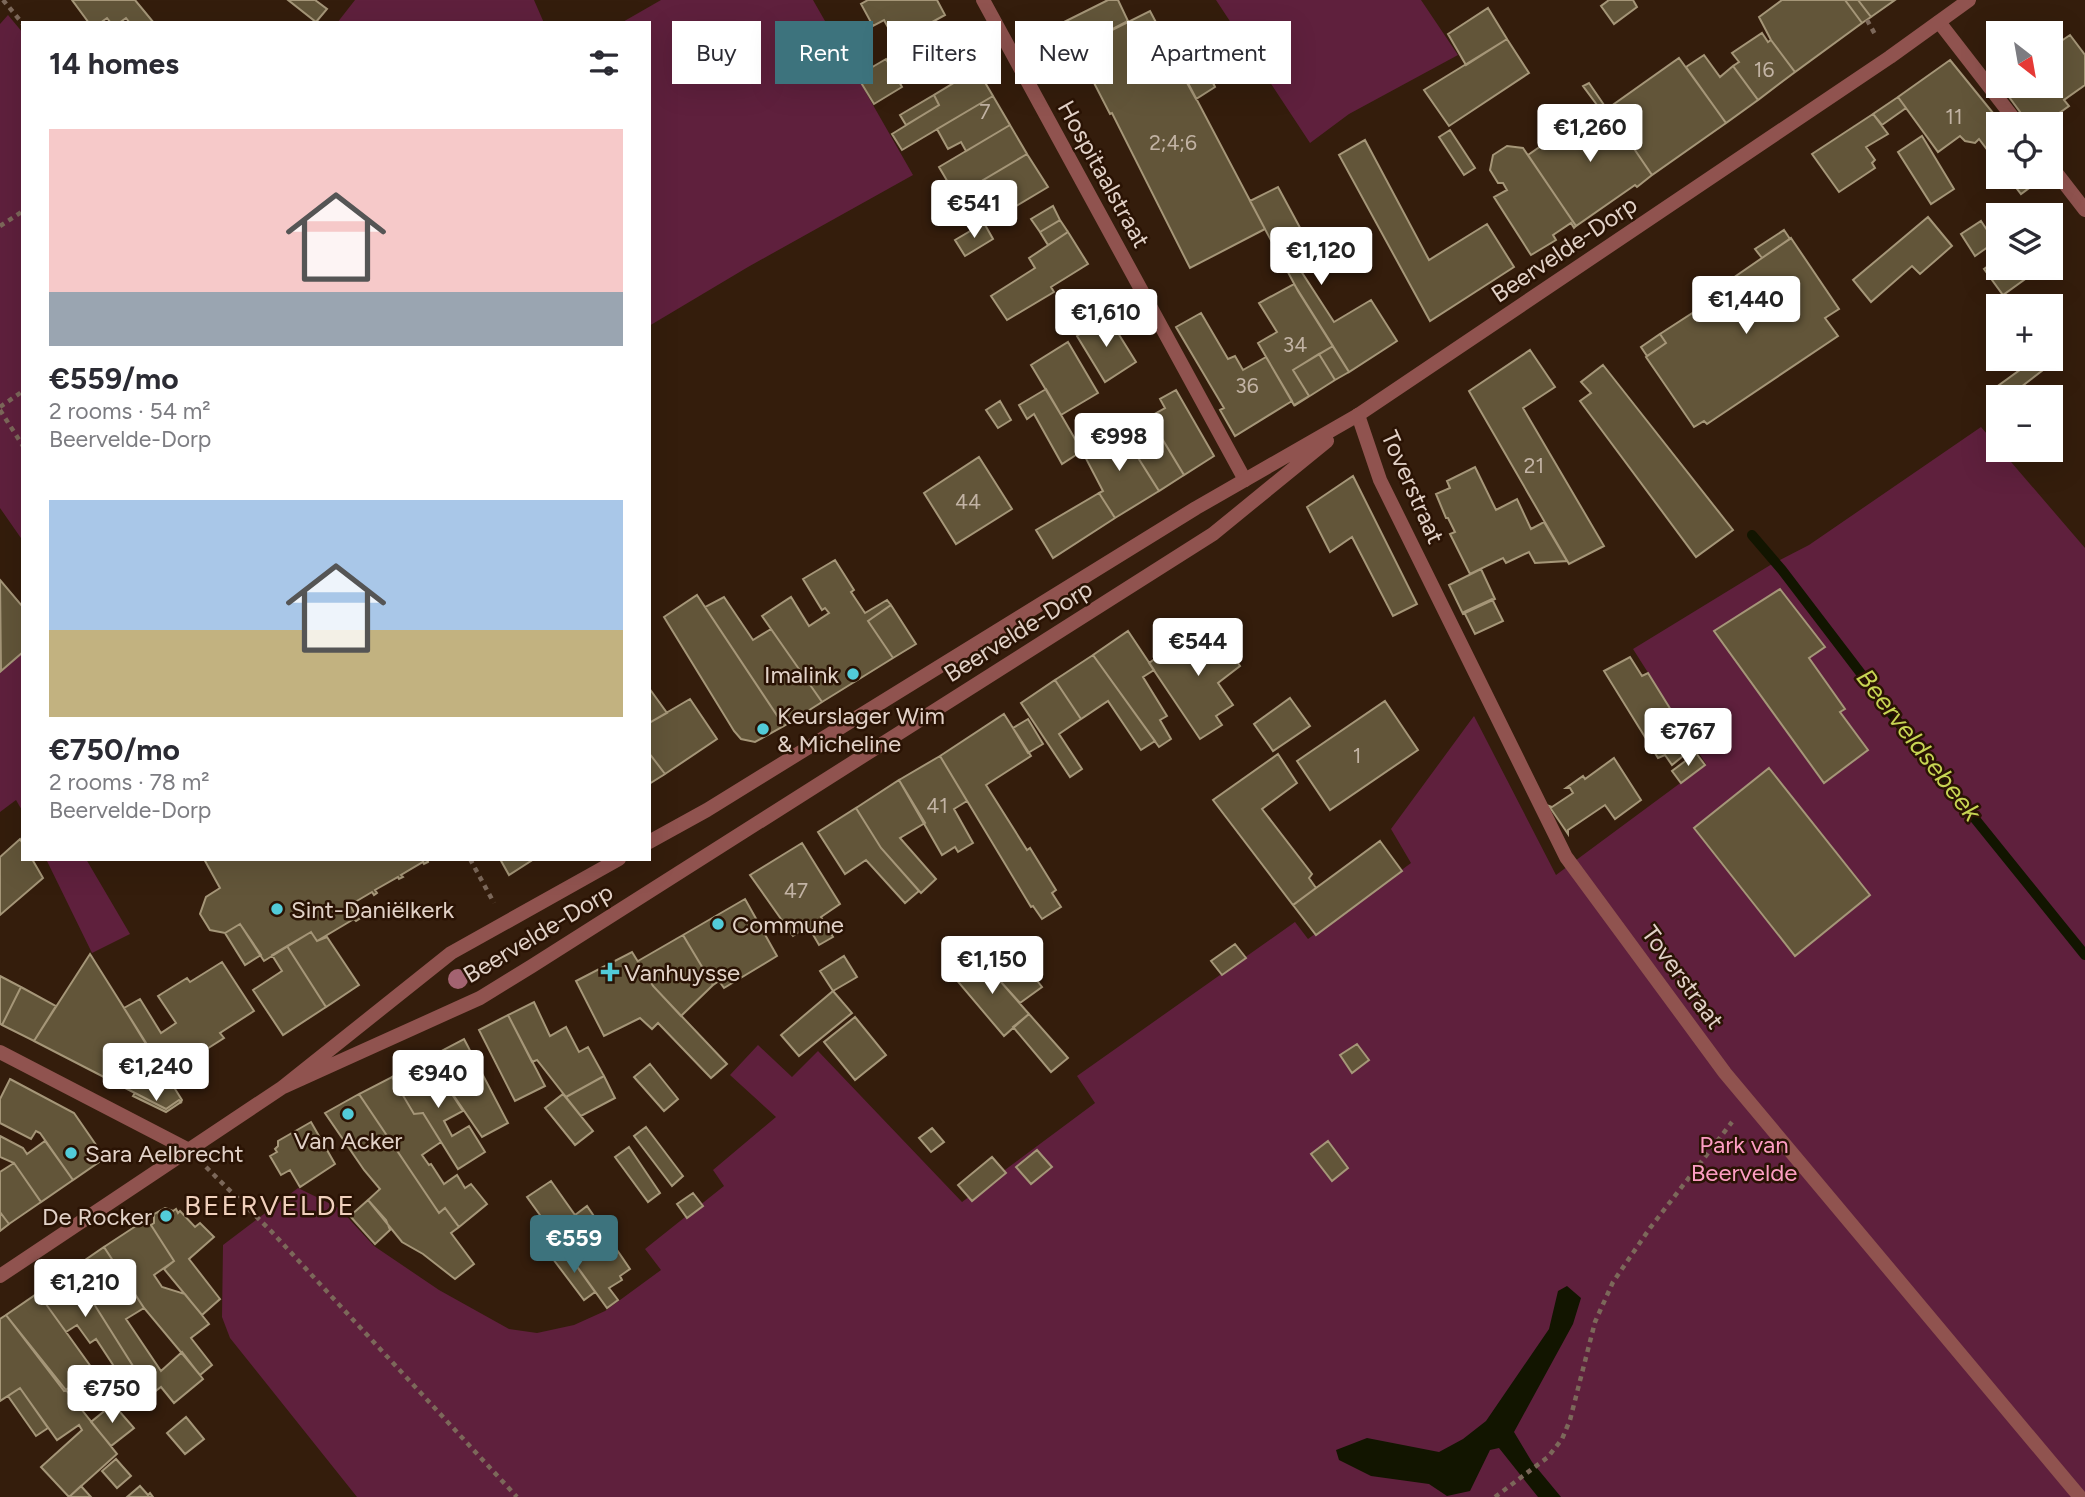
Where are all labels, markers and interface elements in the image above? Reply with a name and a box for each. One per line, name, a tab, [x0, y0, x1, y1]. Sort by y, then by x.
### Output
chip: Buy	[672, 21, 761, 84]
chip: Rent	[775, 21, 873, 84]
chip: Filters	[887, 21, 1001, 84]
chip: New	[1015, 21, 1113, 84]
chip: Apartment	[1127, 21, 1291, 84]
north arrow	[1986, 21, 2063, 98]
map controls	[1986, 21, 2063, 462]
icon: filters	[585, 44, 623, 82]
text: 14 homes	[49, 45, 179, 82]
house number: 16	[1754, 57, 1774, 82]
street label: Hospitaalstraat	[1052, 95, 1156, 253]
house number: 7	[979, 99, 991, 124]
pin: €1,260	[1533, 104, 1647, 164]
house number: 11	[1945, 104, 1963, 129]
button: locate	[1986, 112, 2063, 189]
text: €1,260	[1553, 113, 1627, 141]
house number: 2;4;6	[1149, 130, 1197, 155]
icon: home	[273, 174, 399, 300]
pin: €541	[933, 180, 1015, 240]
text: €541	[947, 189, 1001, 217]
street label: Beervelde-Dorp	[1486, 190, 1642, 308]
button: layers	[1986, 203, 2063, 280]
pin: €1,120	[1264, 228, 1378, 287]
text: €1,120	[1286, 236, 1356, 264]
pin: €1,440	[1689, 276, 1803, 336]
text: €1,440	[1708, 285, 1784, 313]
pin: €1,610	[1049, 290, 1163, 349]
button: +	[1986, 294, 2063, 371]
text: €1,610	[1071, 298, 1141, 326]
house number: 34	[1283, 332, 1307, 357]
text: €559/mo	[49, 360, 179, 397]
house number: 36	[1235, 373, 1259, 398]
button: −	[1986, 385, 2063, 462]
text: 2 rooms · 54 m²	[49, 397, 211, 425]
pin: €998	[1078, 414, 1160, 473]
text: €998	[1091, 422, 1147, 450]
text: Beervelde-Dorp	[49, 425, 211, 453]
street label: Toverstraat	[1375, 426, 1451, 548]
house number: 21	[1524, 453, 1544, 478]
house number: 44	[955, 489, 981, 514]
icon: home	[273, 545, 399, 671]
street label: Beervelde-Dorp	[938, 574, 1098, 688]
pin: €544	[1157, 618, 1239, 678]
text: €544	[1169, 627, 1227, 655]
place label: Imalink	[764, 660, 839, 689]
water label: Beerveldsebeek	[1850, 662, 1989, 829]
marker: Imalink	[845, 666, 861, 682]
place label: Keurslager Wim & Micheline	[777, 701, 945, 758]
pin: €767	[1647, 708, 1729, 768]
text: €767	[1661, 717, 1715, 745]
marker: Keurslager Wim & Micheline	[755, 721, 771, 737]
text: €750/mo	[49, 731, 180, 768]
house number: 1	[1353, 743, 1361, 768]
text: 2 rooms · 78 m²	[49, 768, 210, 796]
house number: 41	[926, 793, 948, 818]
text: Beervelde-Dorp	[49, 796, 211, 824]
street label: Beervelde-Dorp	[458, 877, 618, 989]
house number: 47	[784, 878, 808, 903]
place label: Sint-Daniëlkerk	[291, 895, 454, 924]
marker: Sint-Daniëlkerk	[269, 901, 285, 917]
place label: Commune	[732, 910, 844, 939]
marker: Commune	[710, 916, 726, 932]
street label: Toverstraat	[1636, 920, 1730, 1034]
pin: €1,150	[935, 936, 1049, 996]
text: €1,150	[957, 945, 1027, 973]
place label: Vanhuysse	[624, 958, 740, 987]
marker: Vanhuysse	[602, 964, 618, 980]
pin: €1,240	[99, 1044, 213, 1103]
pin: €940	[397, 1050, 479, 1110]
text: €1,240	[119, 1052, 193, 1080]
text: €940	[409, 1059, 467, 1087]
marker: Van Acker	[340, 1106, 356, 1122]
place label: Van Acker	[294, 1126, 402, 1155]
park label: Park van Beervelde	[1691, 1130, 1797, 1187]
place label: Sara Aelbrecht	[85, 1139, 243, 1168]
marker: Sara Aelbrecht	[63, 1145, 79, 1161]
district label: BEERVELDE	[184, 1188, 356, 1222]
place label: De Rocker	[42, 1202, 152, 1231]
marker: De Rocker	[158, 1208, 174, 1224]
pin: €559	[533, 1216, 615, 1275]
text: €559	[546, 1224, 602, 1252]
pin: €1,210	[28, 1260, 142, 1319]
text: €1,210	[50, 1268, 120, 1296]
pin: €750	[71, 1366, 153, 1425]
text: €750	[83, 1374, 141, 1402]

